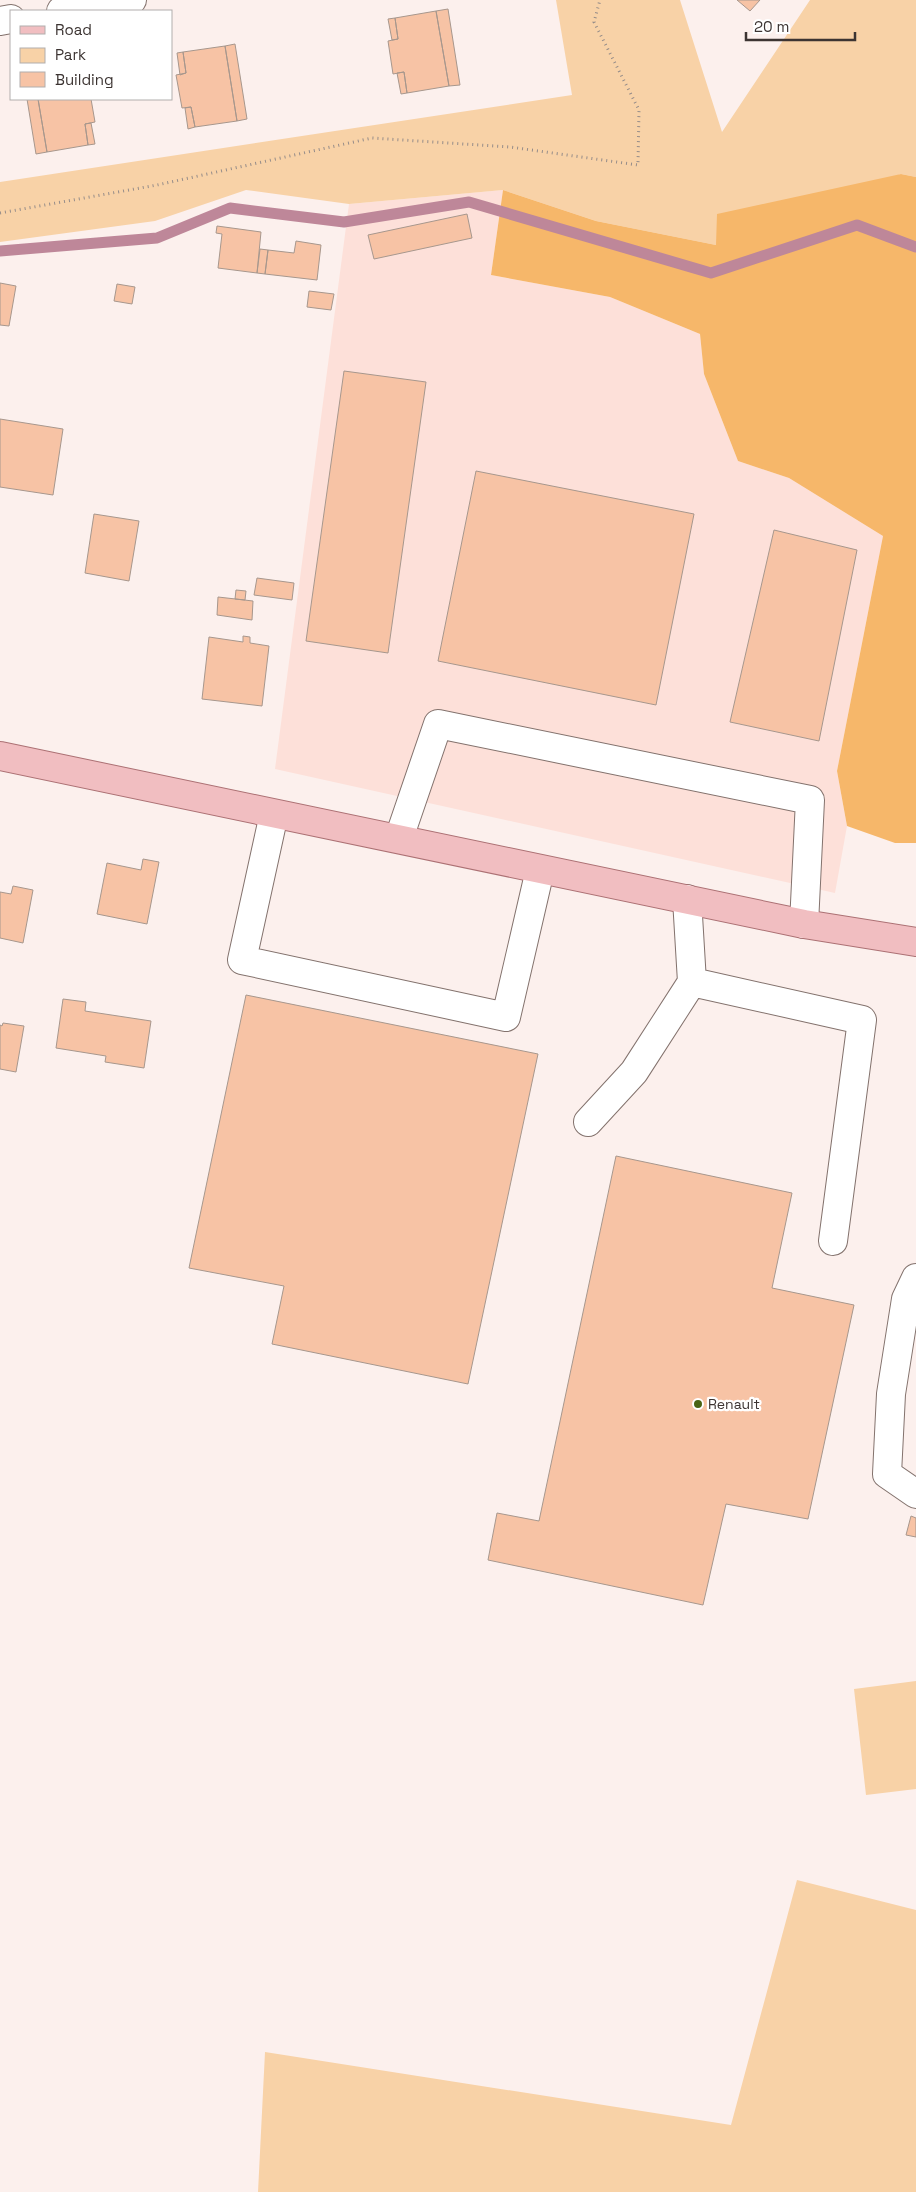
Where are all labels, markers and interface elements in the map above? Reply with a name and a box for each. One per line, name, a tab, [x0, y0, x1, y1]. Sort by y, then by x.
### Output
legend	[10, 10, 172, 100]
scale bar	[746, 10, 855, 42]
text: 20 m	[754, 17, 789, 36]
text: Road	[55, 20, 92, 39]
text: Park	[55, 45, 86, 64]
text: Building	[55, 70, 114, 89]
place label: Renault	[708, 1395, 760, 1413]
marker: Renault	[692, 1398, 704, 1410]

